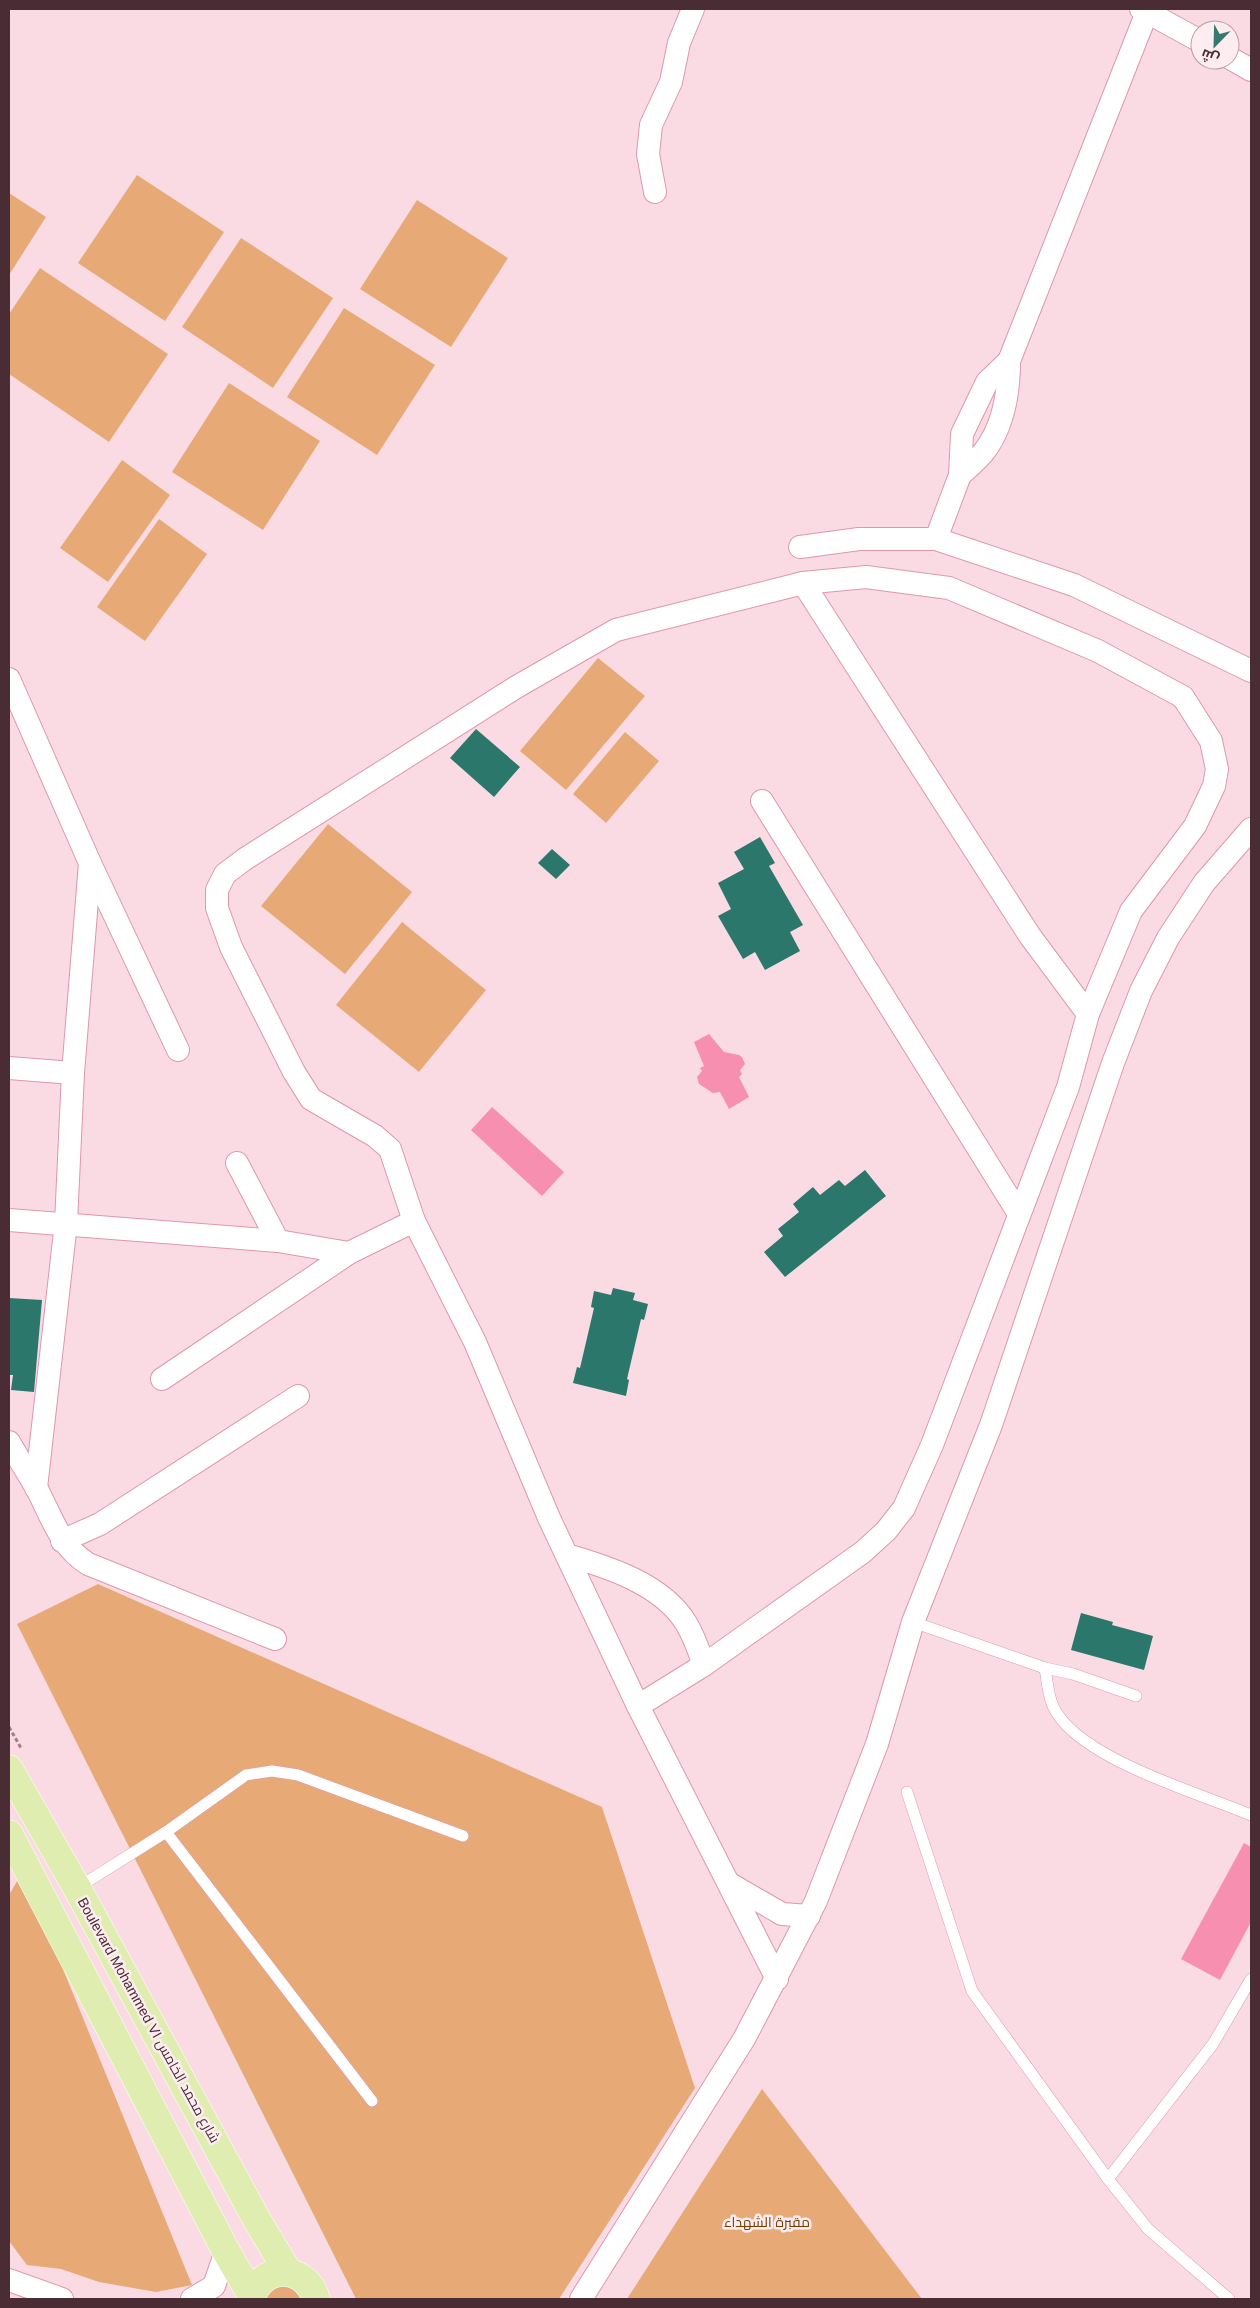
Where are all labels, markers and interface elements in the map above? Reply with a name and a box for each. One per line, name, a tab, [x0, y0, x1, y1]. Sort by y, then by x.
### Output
north arrow	[1190, 20, 1240, 70]
text: ش	[1198, 45, 1222, 68]
street label: Boulevard Mohammed VI شارع محمد الخامس	[74, 1895, 223, 2146]
park label: مقبرة الشهداء	[724, 2214, 810, 2230]

